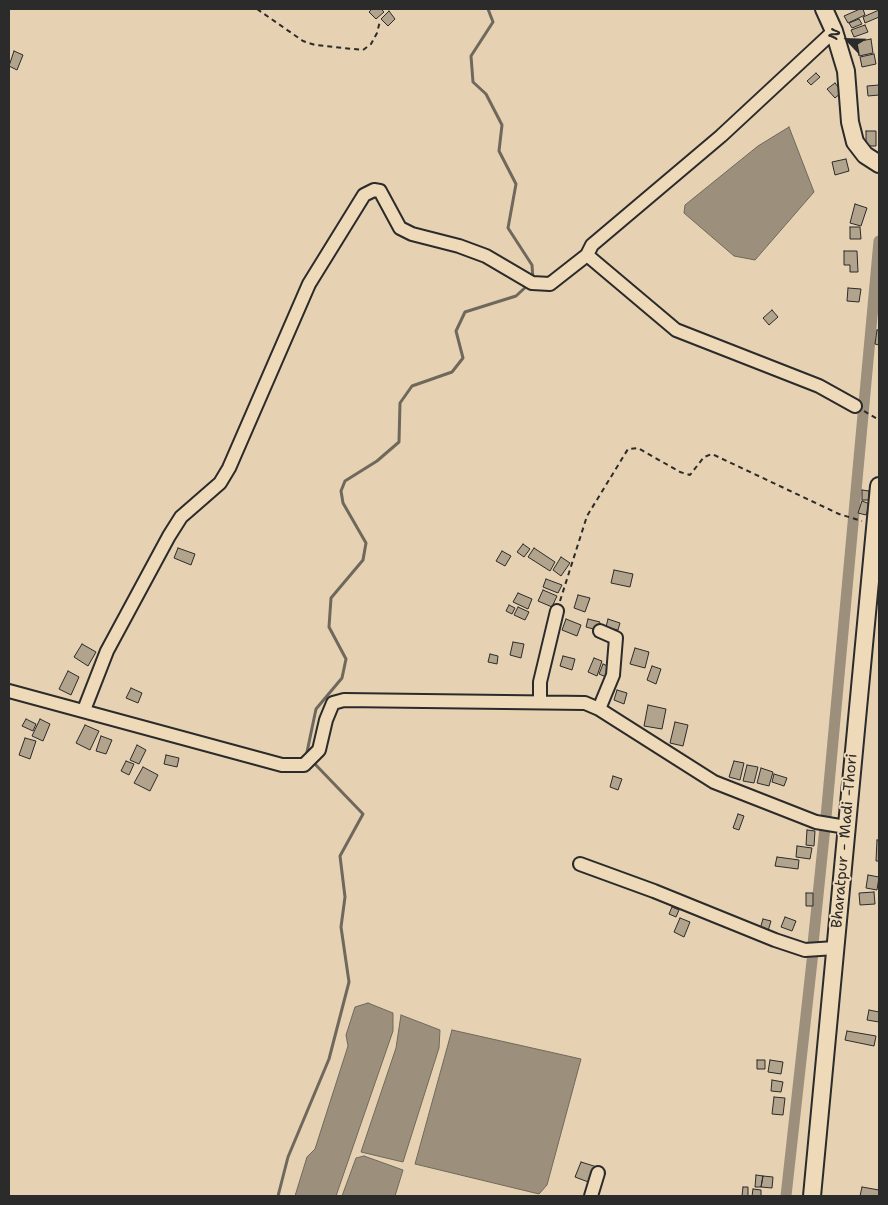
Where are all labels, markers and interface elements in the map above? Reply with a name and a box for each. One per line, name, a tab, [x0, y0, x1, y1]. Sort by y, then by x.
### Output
north arrow	[823, 15, 873, 65]
text: N	[824, 25, 845, 43]
street label: Bharatpur - Madi -Thori	[828, 753, 862, 929]

